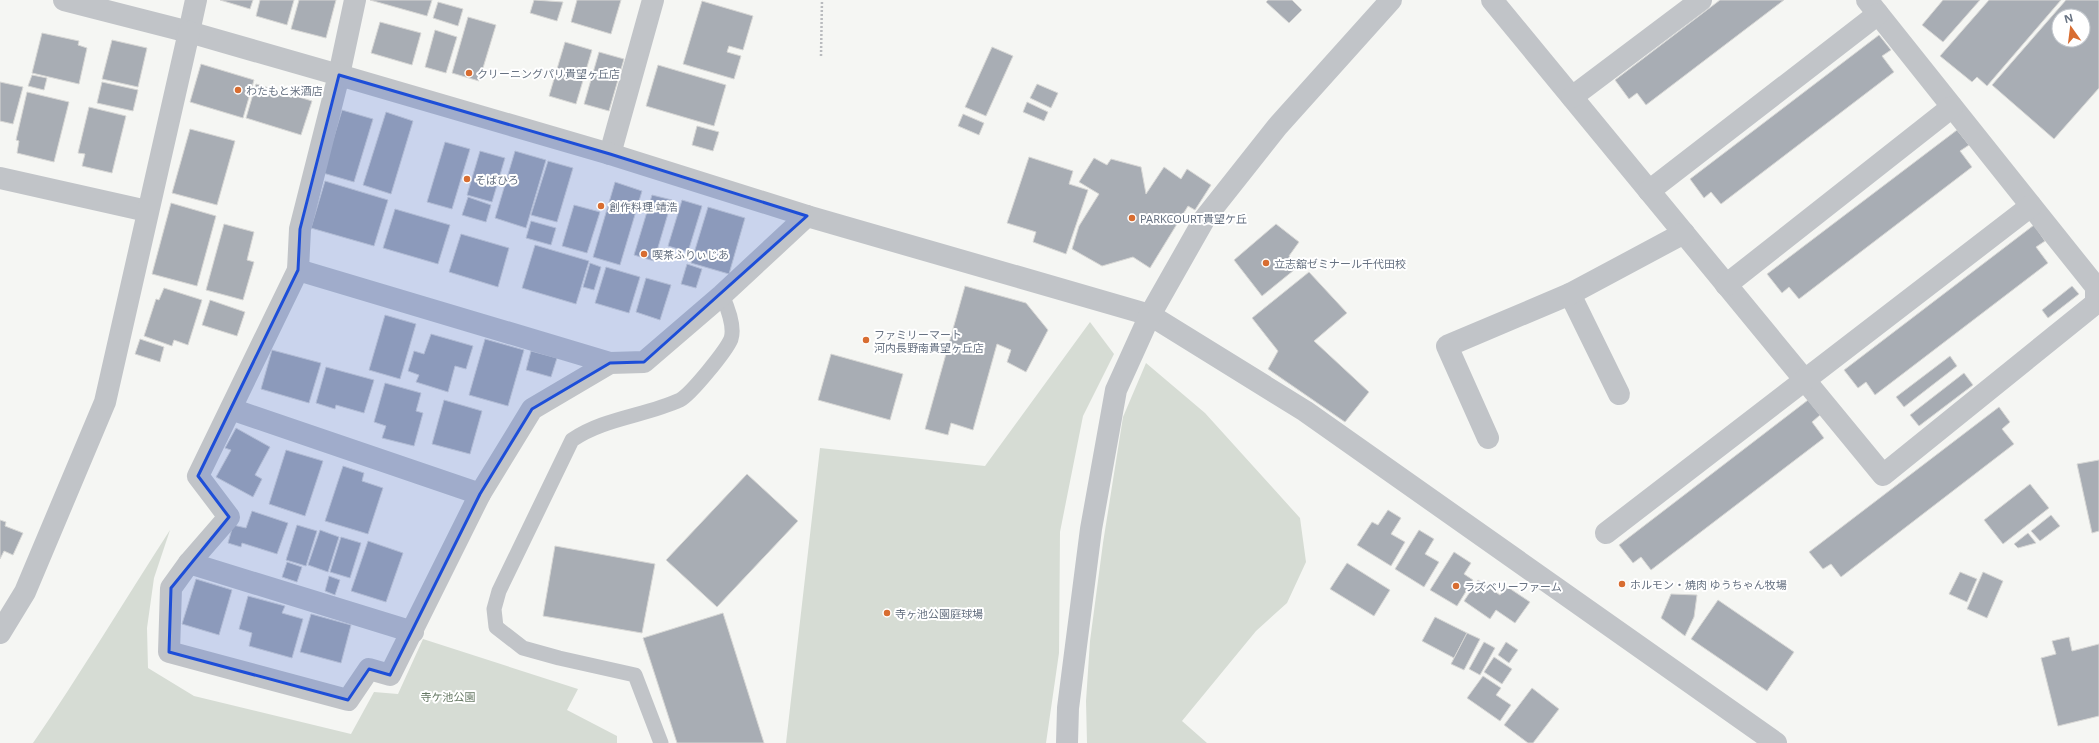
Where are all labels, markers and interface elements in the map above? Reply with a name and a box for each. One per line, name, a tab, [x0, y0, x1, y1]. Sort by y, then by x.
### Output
north arrow	[2051, 8, 2091, 48]
text: N	[2062, 9, 2075, 26]
place label: クリーニングパリ貴望ヶ丘店	[477, 66, 620, 81]
marker: クリーニングパリ貴望ヶ丘店	[464, 68, 474, 78]
place label: わたもと米酒店	[246, 83, 323, 98]
marker: わたもと米酒店	[233, 85, 243, 95]
place label: そばひろ	[475, 172, 519, 187]
marker: そばひろ	[462, 174, 472, 184]
place label: 創作料理 靖浩	[609, 199, 678, 214]
marker: 創作料理 靖浩	[596, 201, 606, 211]
place label: PARKCOURT貴望ケ丘	[1140, 211, 1247, 226]
marker: PARKCOURT貴望ケ丘	[1127, 213, 1137, 223]
place label: 喫茶ふりぃじあ	[652, 247, 729, 262]
marker: 喫茶ふりぃじあ	[639, 249, 649, 259]
place label: 立志舘ゼミナール千代田校	[1274, 256, 1406, 271]
marker: 立志舘ゼミナール千代田校	[1261, 258, 1271, 268]
place label: ファミリーマート 河内長野南貴望ヶ丘店	[874, 327, 984, 355]
marker: ファミリーマート 河内長野南貴望ヶ丘店	[861, 335, 871, 345]
place label: ホルモン・焼肉 ゆうちゃん牧場	[1630, 577, 1787, 592]
place label: ラズベリーファーム	[1464, 579, 1562, 594]
marker: ホルモン・焼肉 ゆうちゃん牧場	[1617, 579, 1627, 589]
marker: ラズベリーファーム	[1451, 581, 1461, 591]
place label: 寺ヶ池公園庭球場	[895, 606, 983, 621]
marker: 寺ヶ池公園庭球場	[882, 608, 892, 618]
park label: 寺ケ池公園	[421, 689, 476, 704]

